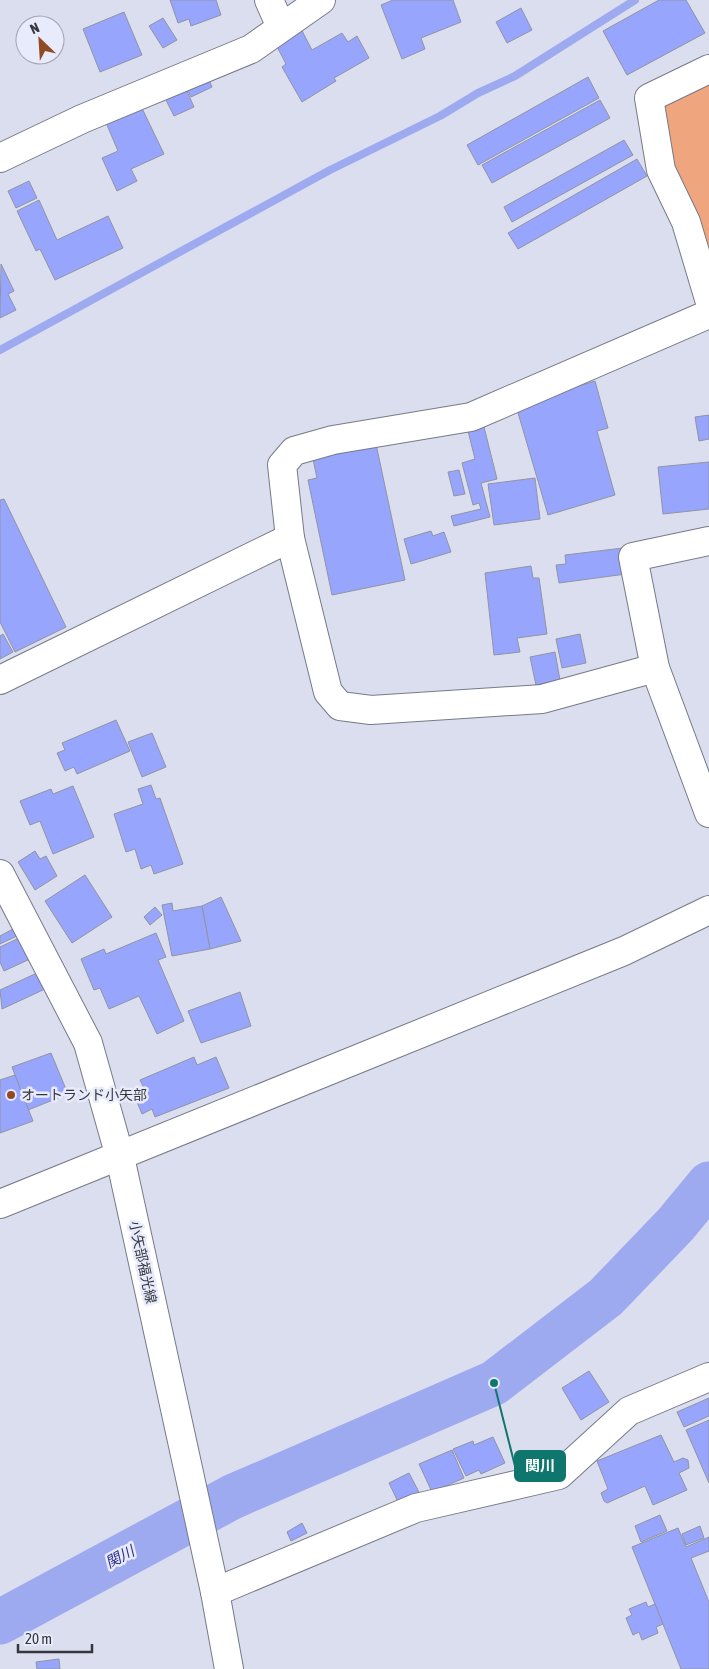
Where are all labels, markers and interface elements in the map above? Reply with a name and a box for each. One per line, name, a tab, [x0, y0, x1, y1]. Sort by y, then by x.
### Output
north arrow	[15, 15, 65, 65]
text: N	[27, 19, 42, 37]
place label: オートランド小矢部	[21, 1087, 147, 1103]
marker: オートランド小矢部	[5, 1089, 17, 1101]
street label: 小矢部福光線	[126, 1219, 160, 1305]
callout: 関川	[515, 1451, 565, 1481]
text: 関川	[525, 1457, 555, 1474]
water label: 関川	[103, 1541, 139, 1571]
scale bar	[18, 1622, 91, 1654]
text: 20 m	[25, 1630, 52, 1647]

